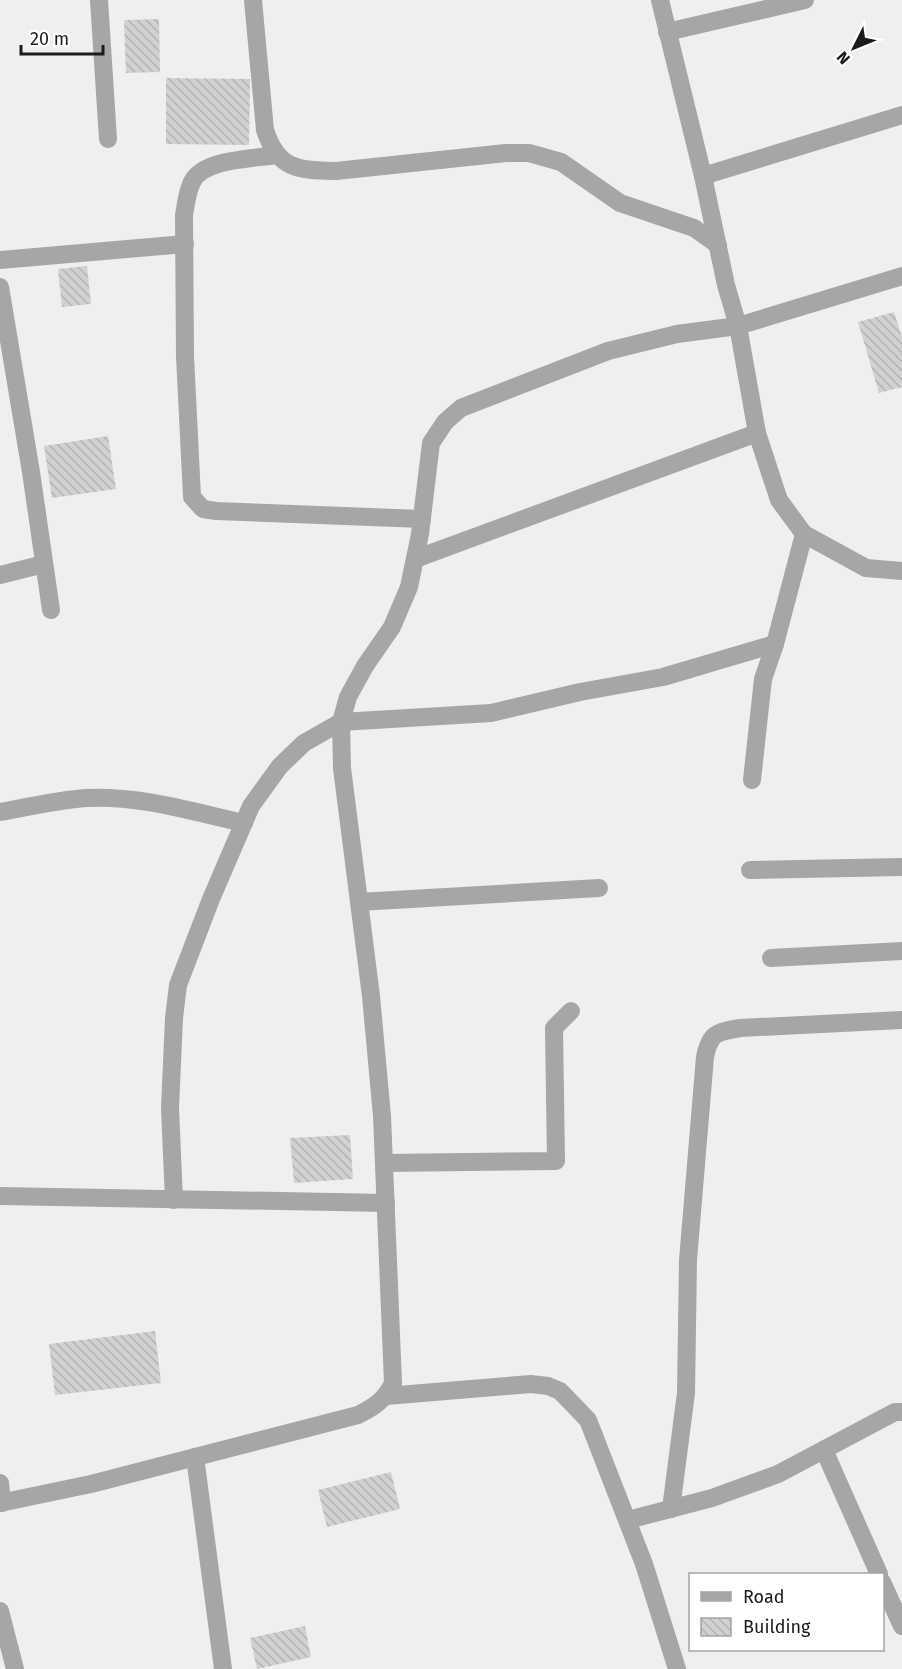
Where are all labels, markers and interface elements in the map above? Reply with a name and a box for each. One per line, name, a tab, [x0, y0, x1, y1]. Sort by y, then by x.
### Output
scale bar	[21, 18, 104, 56]
north arrow	[824, 18, 884, 78]
text: 20 m	[30, 28, 69, 50]
text: N	[833, 48, 854, 68]
legend	[689, 1573, 884, 1651]
text: Road	[743, 1586, 785, 1608]
text: Building	[743, 1616, 811, 1638]

